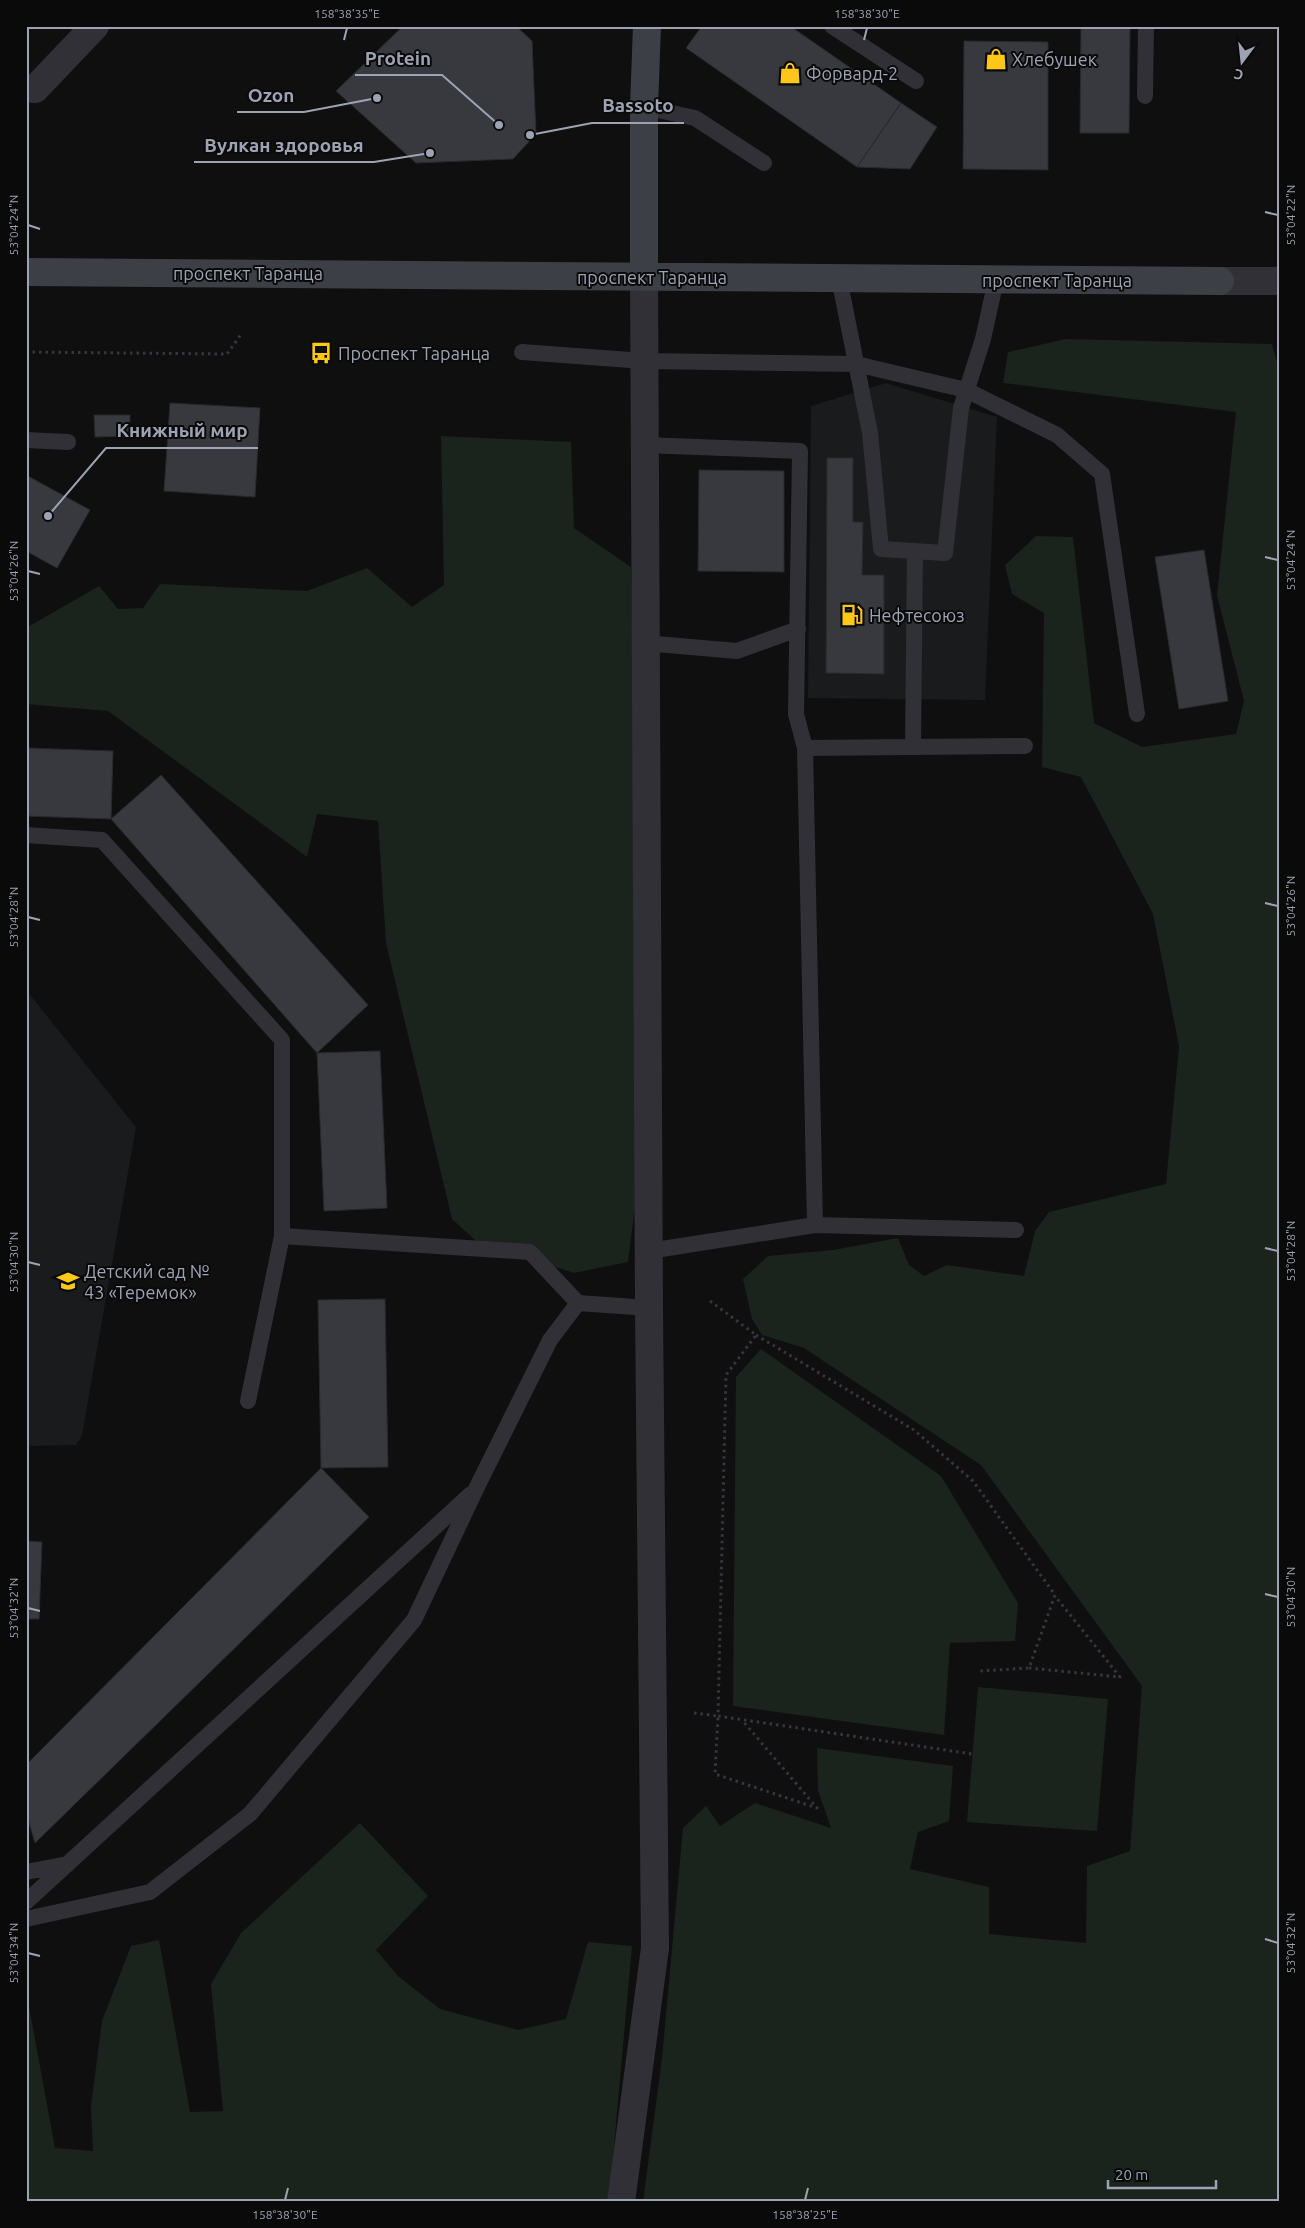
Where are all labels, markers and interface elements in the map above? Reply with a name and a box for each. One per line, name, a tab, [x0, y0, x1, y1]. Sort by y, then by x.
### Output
text: 158°38'35"E	[314, 7, 380, 20]
text: 158°38'30"E	[834, 7, 900, 20]
north arrow	[1218, 38, 1268, 88]
callout: Protein	[355, 41, 442, 75]
shop icon: Хлебушек	[983, 46, 1009, 72]
text: Protein	[365, 47, 431, 69]
place label: Хлебушек	[1012, 49, 1097, 69]
shop icon: Форвард-2	[777, 60, 803, 86]
place label: Форвард-2	[806, 63, 898, 83]
text: С	[1232, 66, 1245, 83]
callout: Ozon	[237, 78, 304, 112]
text: Ozon	[248, 84, 294, 106]
callout: Bassoto	[592, 89, 684, 123]
text: Bassoto	[602, 94, 674, 116]
callout: Вулкан здоровья	[194, 128, 374, 162]
text: Вулкан здоровья	[204, 134, 364, 156]
text: 53°04'22"N	[1284, 185, 1297, 245]
text: 53°04'24"N	[7, 195, 20, 255]
street label: проспект Таранца	[173, 263, 323, 283]
street label: проспект Таранца	[577, 267, 727, 287]
street label: проспект Таранца	[982, 270, 1132, 290]
bus stop icon: Проспект Таранца	[308, 340, 334, 366]
place label: Проспект Таранца	[338, 343, 490, 363]
callout: Книжный мир	[106, 414, 258, 448]
text: Книжный мир	[116, 419, 248, 441]
text: 53°04'24"N	[1284, 530, 1297, 590]
text: 53°04'26"N	[7, 541, 20, 601]
fuel station icon: Нефтесоюз	[839, 602, 865, 628]
place label: Нефтесоюз	[869, 605, 965, 625]
text: 53°04'26"N	[1284, 876, 1297, 936]
text: 53°04'28"N	[7, 887, 20, 947]
text: 53°04'28"N	[1284, 1221, 1297, 1281]
text: 53°04'30"N	[7, 1232, 20, 1292]
place label: Детский сад № 43 «Теремок»	[84, 1261, 210, 1302]
school or university icon: Детский сад № 43 «Теремок»	[55, 1268, 81, 1294]
text: 53°04'30"N	[1284, 1567, 1297, 1627]
text: 53°04'32"N	[7, 1578, 20, 1638]
text: 53°04'32"N	[1284, 1913, 1297, 1973]
text: 53°04'34"N	[7, 1923, 20, 1983]
scale bar	[1108, 2158, 1215, 2190]
text: 20 m	[1115, 2166, 1148, 2183]
text: 158°38'30"E	[252, 2208, 318, 2221]
text: 158°38'25"E	[772, 2208, 838, 2221]

